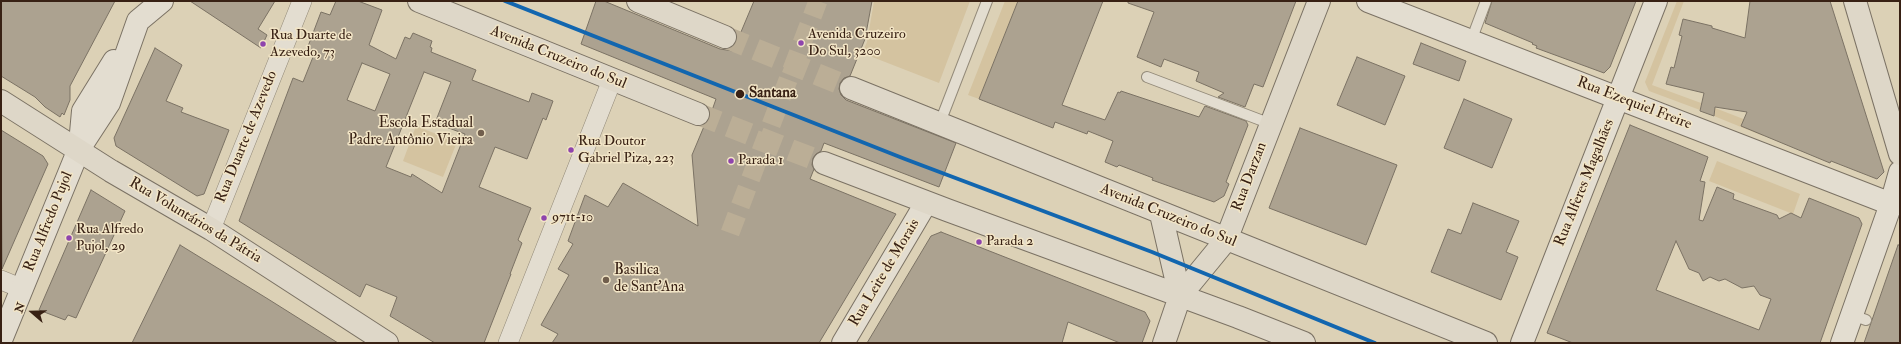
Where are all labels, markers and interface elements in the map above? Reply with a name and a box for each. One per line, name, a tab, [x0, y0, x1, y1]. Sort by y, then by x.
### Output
street label: Avenida Cruzeiro do Sul	[487, 22, 629, 94]
place label: Avenida Cruzeiro Do Sul, 3200	[808, 27, 906, 60]
place label: Rua Duarte de Azevedo, 73	[270, 28, 352, 60]
marker: Avenida Cruzeiro Do Sul, 3200	[796, 38, 806, 48]
marker: Rua Duarte de Azevedo, 73	[258, 39, 268, 49]
street label: Rua Duarte de Azevedo	[212, 68, 282, 206]
street label: Rua Ezequiel Freire	[1574, 74, 1694, 134]
place label: Santana	[749, 85, 796, 103]
marker: Santana	[734, 88, 746, 100]
place label: Escola Estadual Padre Antônio Vieira	[348, 115, 473, 150]
street label: Rua Alferes Magalhães	[1551, 117, 1619, 249]
marker: Escola Estadual Padre Antônio Vieira	[476, 128, 486, 138]
place label: Rua Doutor Gabriel Piza, 223	[578, 134, 674, 166]
street label: Rua Darzan	[1229, 140, 1271, 214]
marker: Rua Doutor Gabriel Piza, 223	[566, 145, 576, 155]
place label: Parada 1	[738, 153, 783, 169]
marker: Parada 1	[726, 156, 736, 166]
street label: Rua Alfredo Pujol	[21, 169, 77, 275]
street label: Rua Voluntários da Pátria	[126, 174, 264, 268]
street label: Avenida Cruzeiro do Sul	[1097, 180, 1239, 252]
place label: 971t-10	[552, 210, 593, 226]
marker: 971t-10	[539, 213, 549, 223]
street label: Rua Leite de Morais	[846, 216, 924, 330]
place label: Rua Alfredo Pujol, 29	[76, 222, 144, 254]
marker: Rua Alfredo Pujol, 29	[64, 233, 74, 243]
place label: Parada 2	[986, 234, 1033, 250]
marker: Parada 2	[974, 237, 984, 247]
place label: Basilica de Sant'Ana	[614, 262, 685, 297]
marker: Basilica de Sant'Ana	[601, 275, 611, 285]
north arrow	[12, 292, 52, 332]
text: N	[12, 301, 28, 315]

